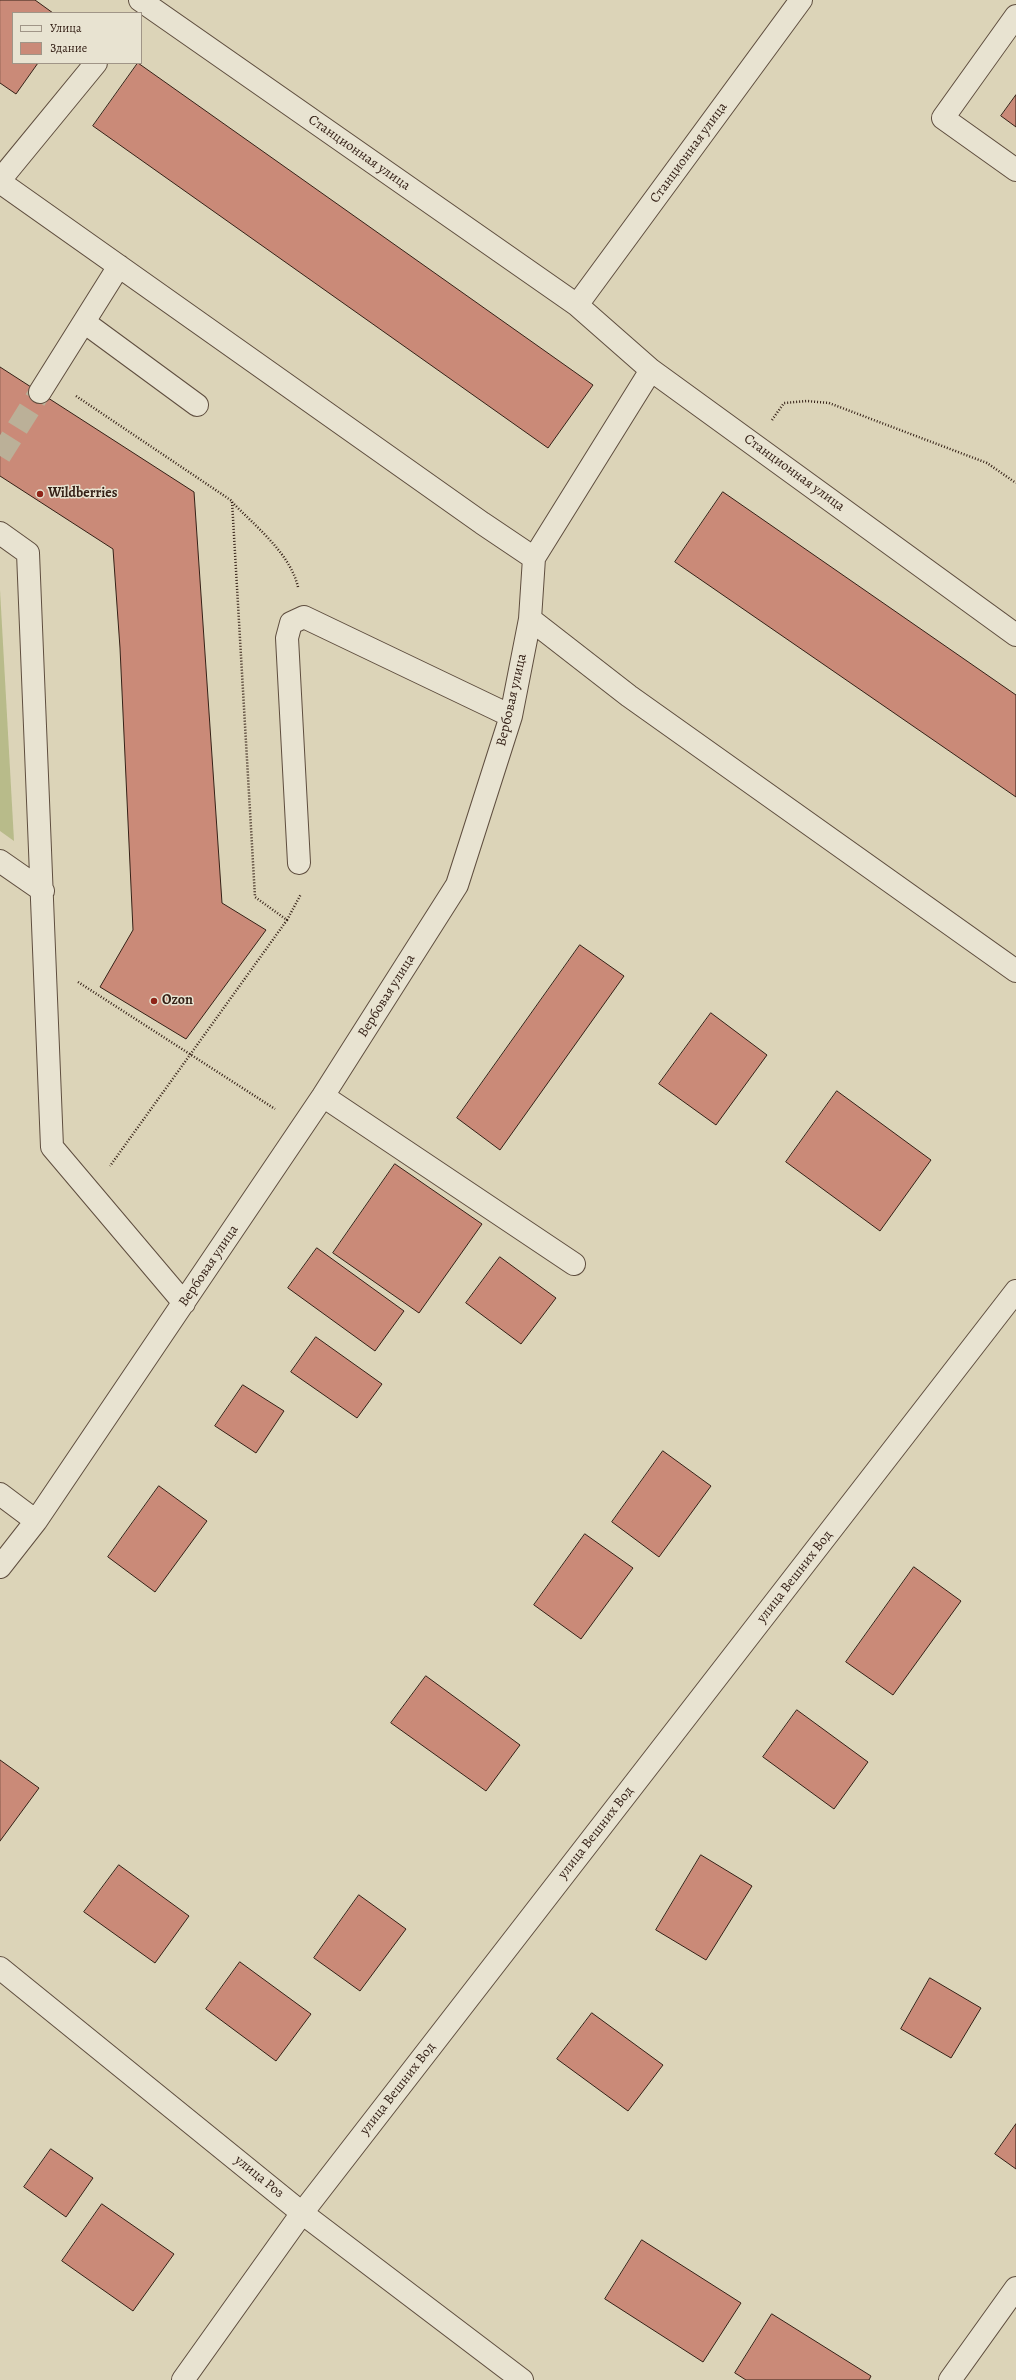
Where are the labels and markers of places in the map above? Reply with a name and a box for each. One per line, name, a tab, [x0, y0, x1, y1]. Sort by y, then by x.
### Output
place label: Wildberries	[48, 486, 117, 502]
marker: Wildberries	[35, 489, 45, 499]
place label: Ozon	[162, 993, 193, 1009]
marker: Ozon	[149, 996, 159, 1006]

